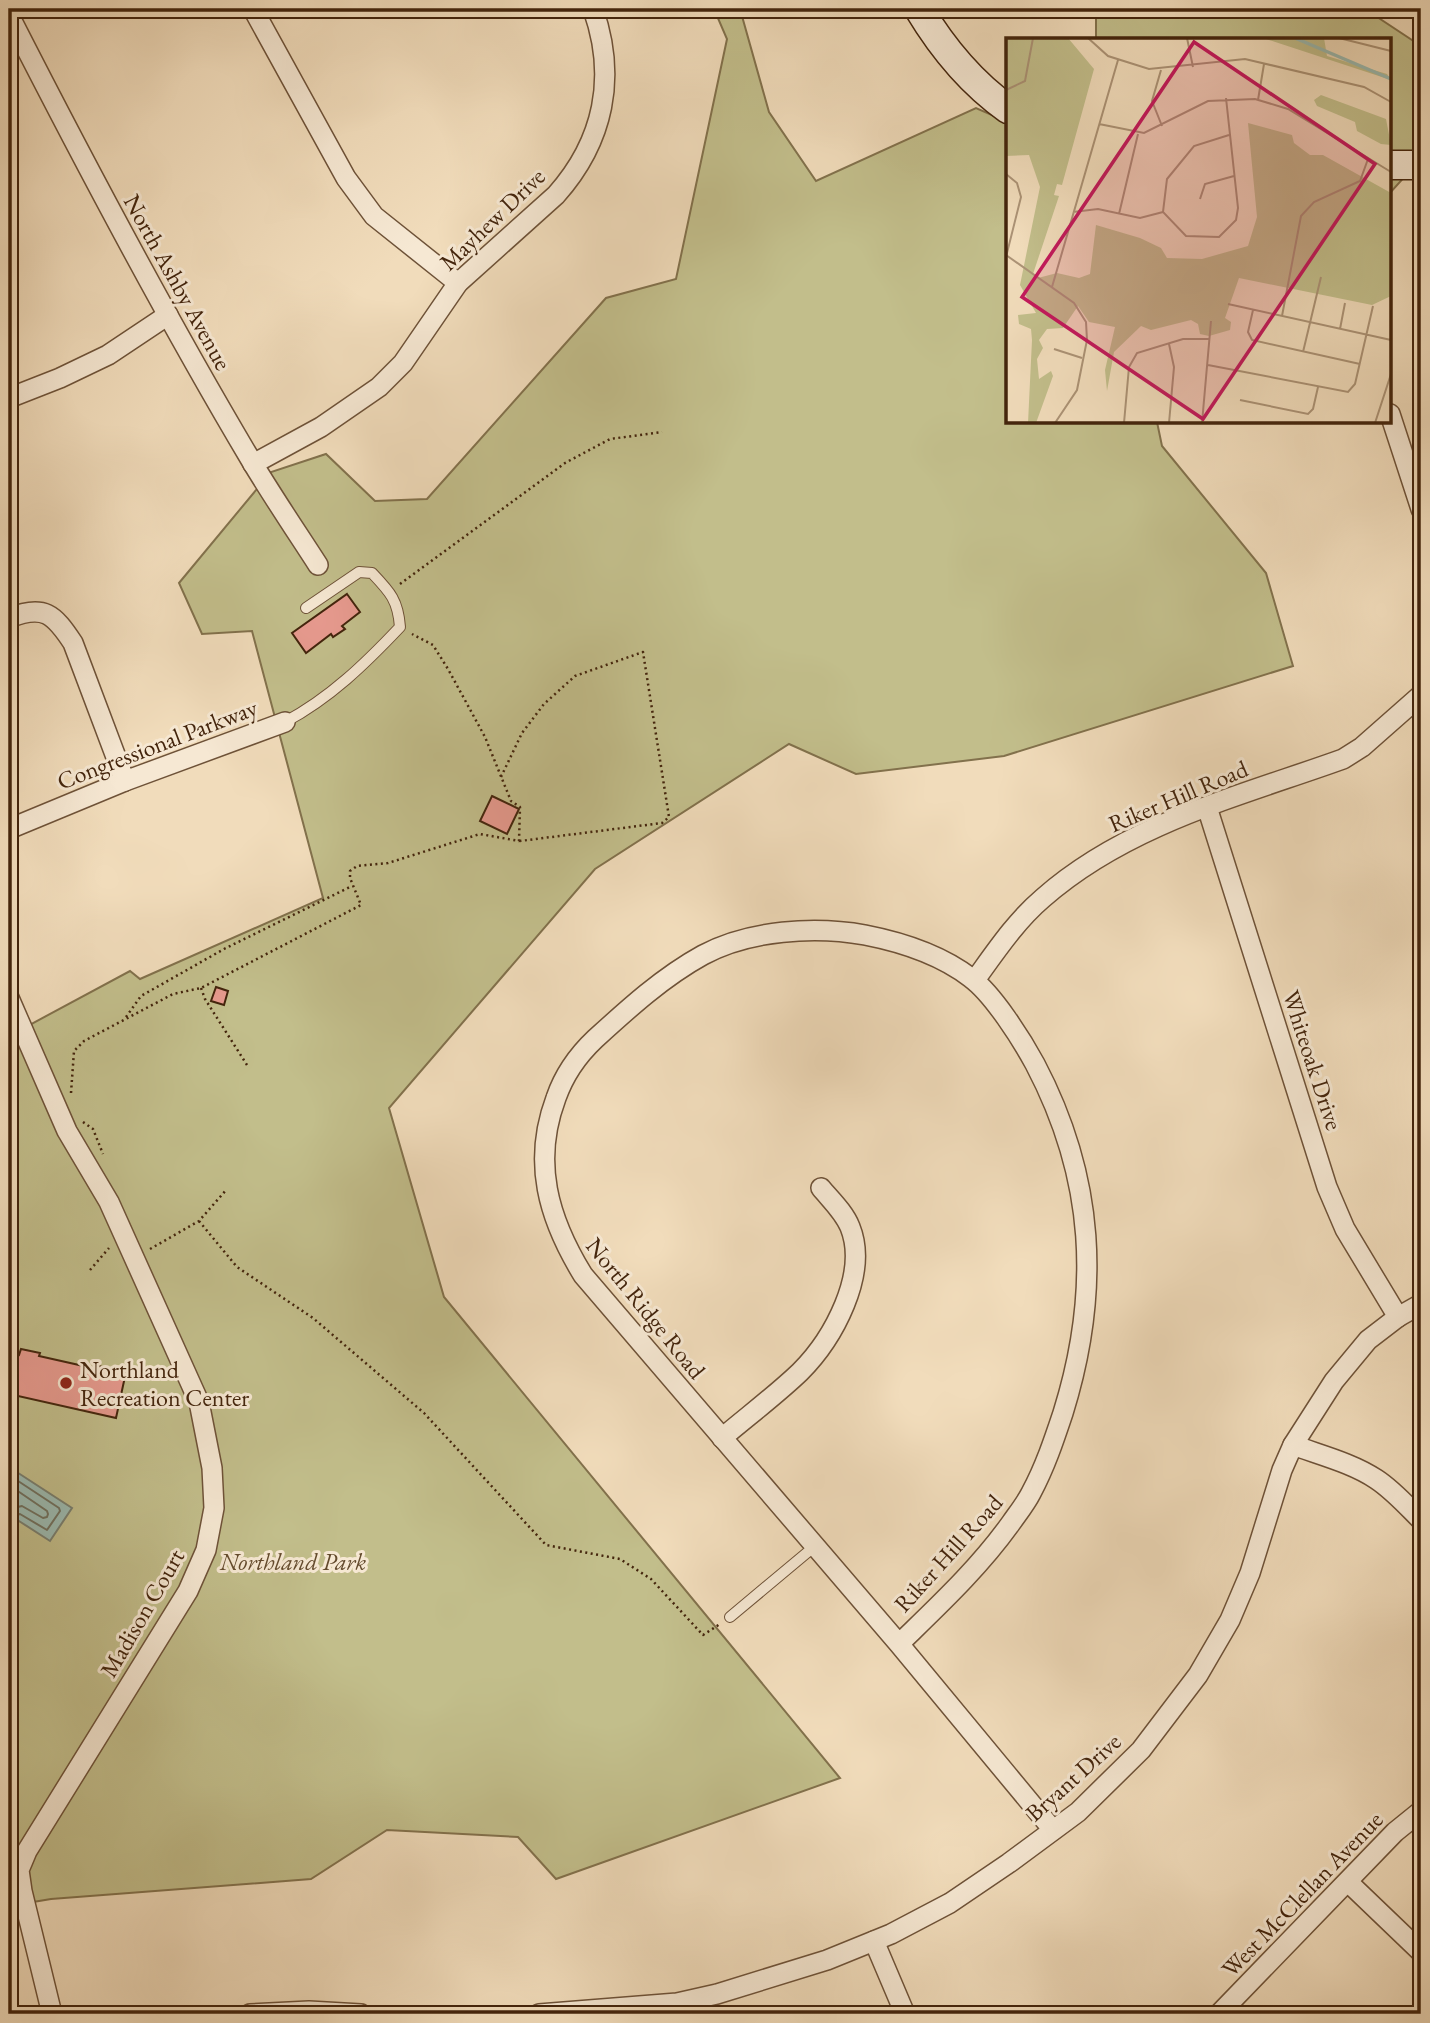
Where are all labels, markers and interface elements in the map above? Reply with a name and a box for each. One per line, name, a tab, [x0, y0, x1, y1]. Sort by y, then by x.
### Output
inset map	[1006, 38, 1392, 424]
street label: Mayhew Drive	[433, 161, 551, 277]
street label: North Ashby Avenue	[117, 189, 239, 375]
street label: Congressional Parkway	[52, 691, 262, 797]
street label: Riker Hill Road	[1104, 752, 1253, 839]
street label: Whiteoak Drive	[1276, 986, 1350, 1134]
street label: North Ridge Road	[579, 1231, 713, 1386]
place label: Northland Recreation Center	[80, 1354, 249, 1413]
marker: Northland Recreation Center	[58, 1375, 74, 1391]
street label: Riker Hill Road	[887, 1487, 1010, 1618]
street label: Madison Court	[93, 1543, 191, 1683]
park label: Northland Park	[219, 1546, 366, 1577]
street label: Bryant Drive	[1019, 1726, 1127, 1828]
street label: West McClellan Avenue	[1215, 1804, 1389, 1984]

